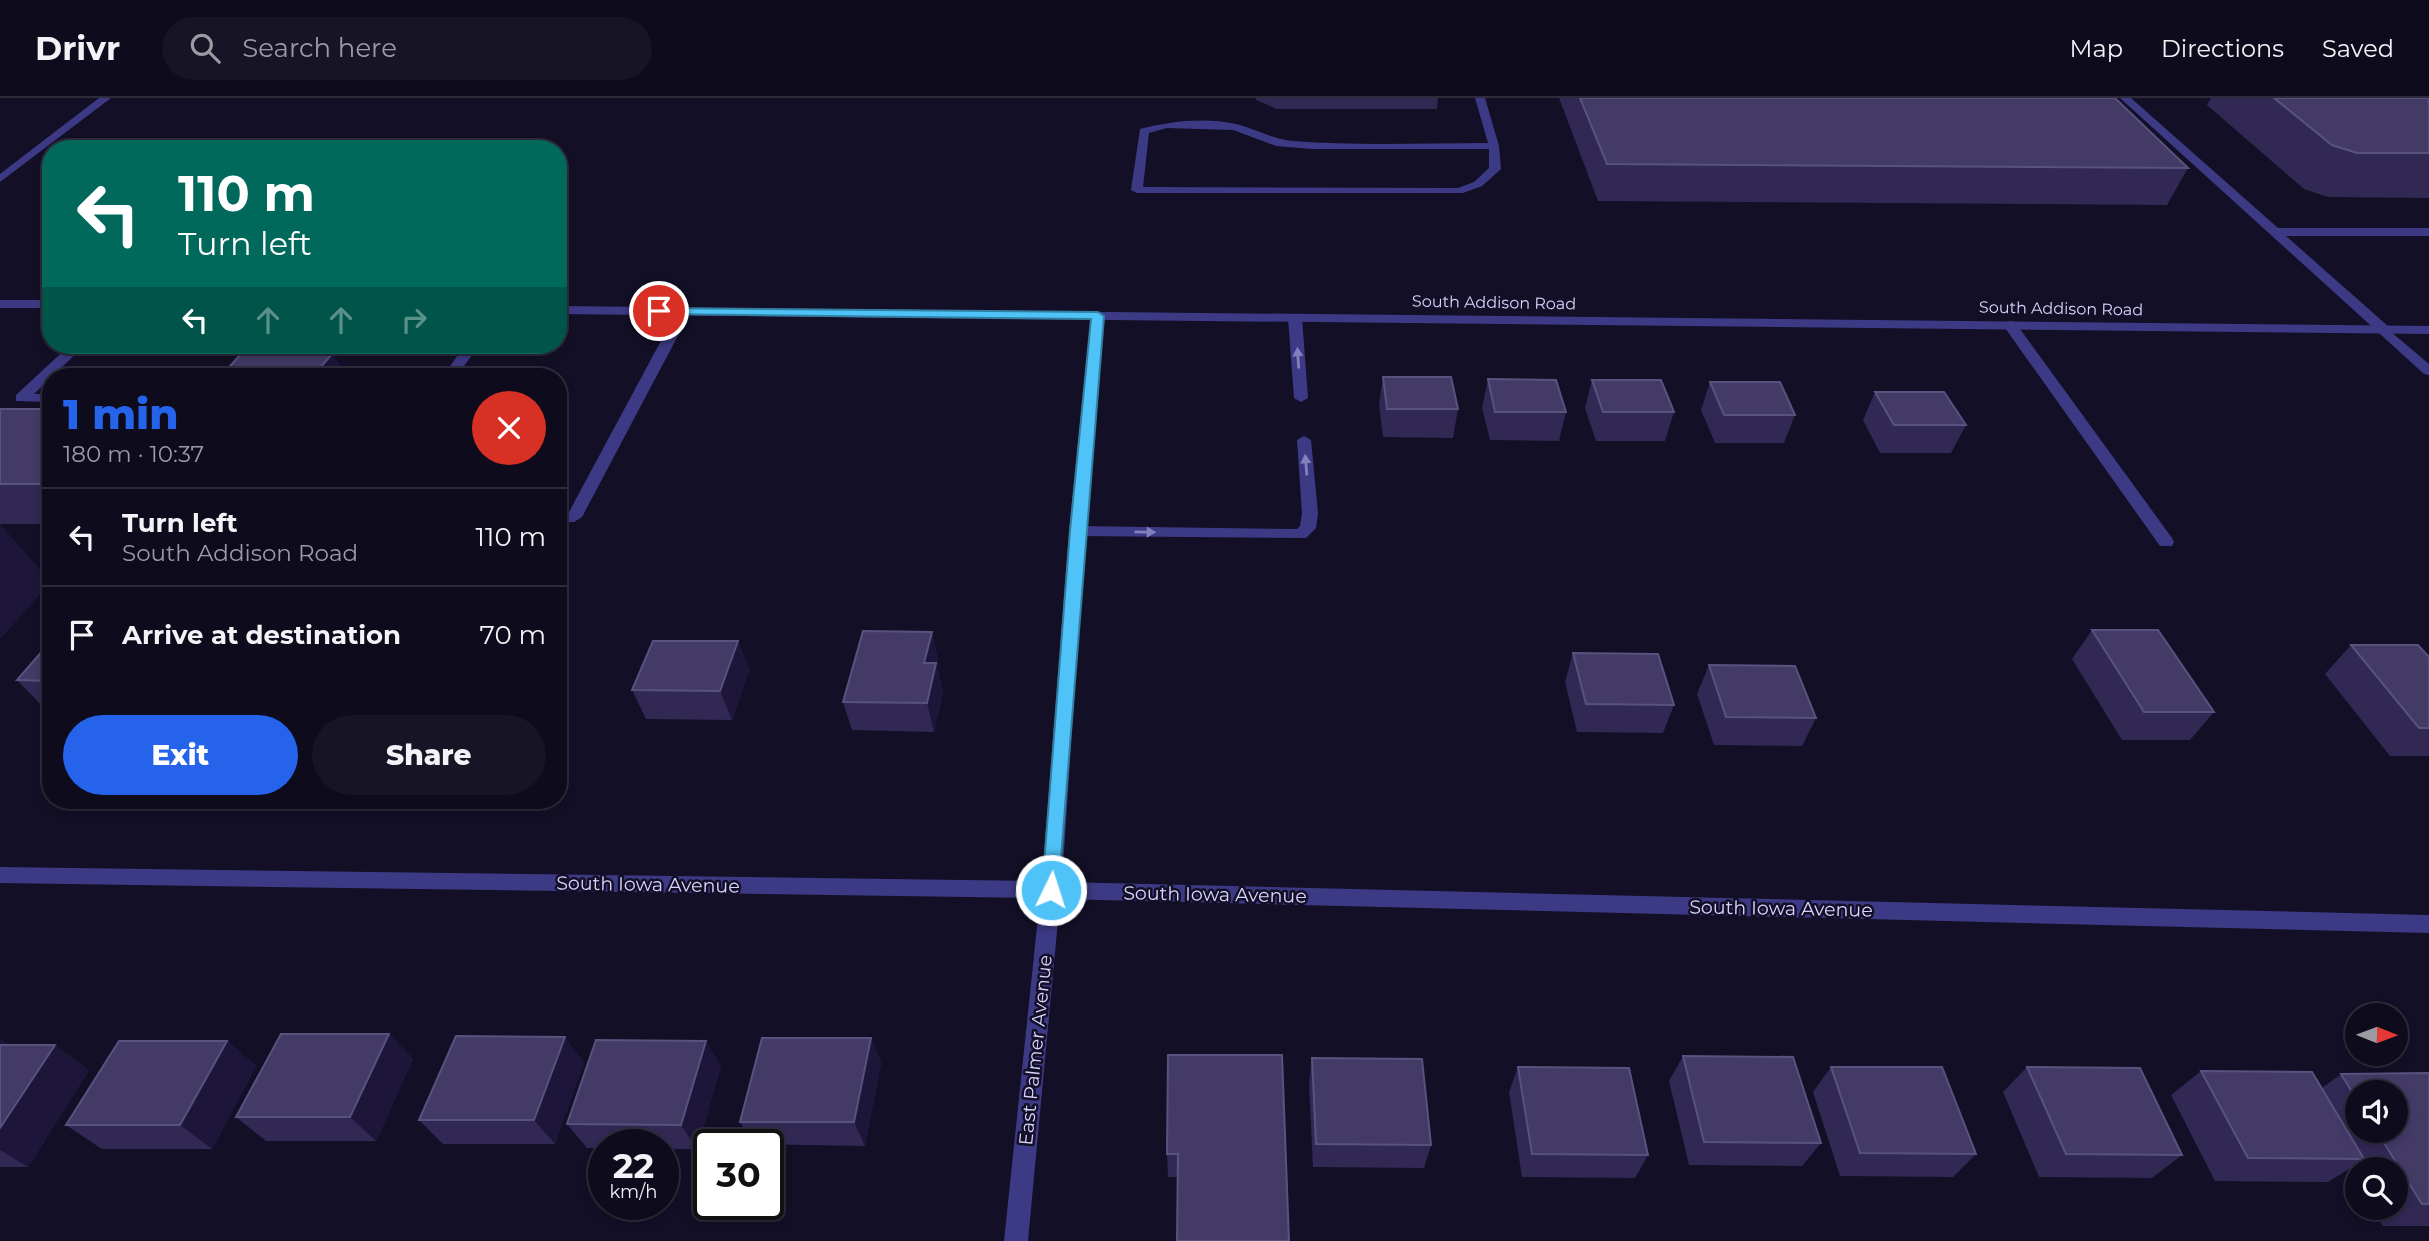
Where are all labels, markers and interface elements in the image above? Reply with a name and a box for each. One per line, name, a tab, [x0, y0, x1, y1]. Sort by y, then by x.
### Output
search box	[162, 17, 652, 80]
text: Drivr	[35, 28, 120, 68]
icon: search	[186, 29, 224, 67]
text: Search here	[242, 32, 397, 64]
text: Map	[2070, 34, 2123, 63]
text: Directions	[2161, 34, 2284, 63]
text: Saved	[2322, 34, 2394, 63]
text: 110 m	[178, 164, 315, 223]
icon: left	[63, 168, 154, 259]
text: Turn left	[178, 224, 312, 263]
pin	[629, 281, 689, 341]
icon: arrive	[640, 292, 678, 330]
street label: South Addison Road	[1412, 292, 1576, 313]
street label: South Addison Road	[1979, 298, 2143, 319]
icon: left	[176, 301, 214, 339]
icon: ahead	[249, 301, 287, 339]
icon: ahead	[322, 301, 360, 339]
icon: right	[395, 301, 433, 339]
one-way arrow	[1292, 346, 1303, 368]
text: 1 min	[63, 388, 179, 440]
button: close	[472, 391, 546, 465]
text: 180 m · 10:37	[63, 440, 204, 468]
one-way arrow	[1300, 454, 1311, 476]
text: Turn left	[122, 507, 238, 539]
icon: left	[63, 518, 101, 556]
text: 110 m	[476, 521, 546, 553]
one-way arrow	[1135, 526, 1157, 538]
text: South Addison Road	[122, 539, 358, 567]
icon: arrive	[63, 616, 101, 654]
text: Arrive at destination	[122, 619, 401, 651]
text: 70 m	[480, 619, 546, 651]
button: Exit	[63, 715, 298, 795]
button: Share	[312, 715, 546, 795]
position arrow	[1014, 853, 1088, 927]
street label: South Iowa Avenue	[556, 871, 740, 898]
street label: South Iowa Avenue	[1123, 881, 1307, 908]
street label: South Iowa Avenue	[1689, 895, 1873, 922]
street label: East Palmer Avenue	[1014, 954, 1057, 1146]
north arrow	[2345, 1003, 2408, 1066]
map controls	[2345, 1003, 2408, 1220]
button: sound	[2345, 1080, 2408, 1143]
speed limit sign: 30	[693, 1129, 784, 1220]
text: 22	[613, 1144, 654, 1187]
button: search	[2345, 1157, 2408, 1220]
text: km/h	[609, 1181, 658, 1203]

